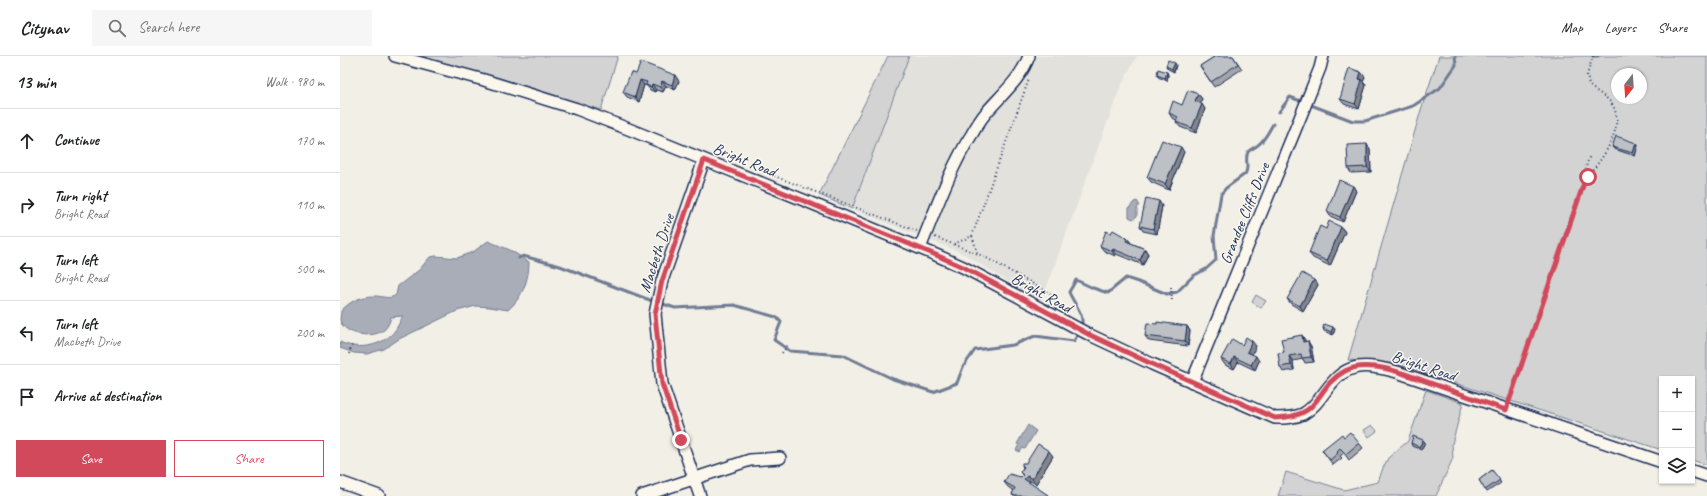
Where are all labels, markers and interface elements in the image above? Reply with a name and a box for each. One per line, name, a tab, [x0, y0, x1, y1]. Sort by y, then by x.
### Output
search box	[92, 10, 372, 46]
text: Citynav	[20, 16, 68, 40]
icon: search	[106, 17, 128, 39]
text: Search here	[138, 18, 199, 37]
text: Map	[1561, 19, 1583, 36]
text: Layers	[1605, 19, 1636, 36]
text: Share	[1658, 19, 1687, 36]
north arrow	[1611, 68, 1647, 104]
text: 13 min	[16, 72, 56, 93]
text: Walk · 980 m	[265, 74, 324, 90]
icon: ahead	[16, 130, 38, 152]
text: Continue	[54, 131, 99, 150]
text: 170 m	[296, 133, 324, 149]
street label: Bright Road	[710, 138, 782, 183]
street label: Grandee Cliffs Drive	[1216, 158, 1275, 267]
route start	[1579, 168, 1597, 186]
text: Turn right	[54, 187, 107, 206]
icon: right	[16, 194, 38, 216]
text: 110 m	[296, 197, 324, 213]
text: Bright Road	[54, 206, 108, 222]
street label: Macbeth Drive	[635, 210, 680, 295]
text: Turn left	[54, 251, 97, 270]
icon: left	[16, 258, 38, 280]
text: 500 m	[296, 261, 324, 277]
street label: Bright Road	[1008, 268, 1078, 319]
text: Bright Road	[54, 270, 108, 286]
text: Turn left	[54, 315, 97, 334]
icon: left	[16, 322, 38, 344]
text: 200 m	[296, 325, 324, 341]
text: Macbeth Drive	[54, 334, 120, 350]
street label: Bright Road	[1389, 346, 1461, 387]
map controls	[1659, 376, 1695, 484]
button: +	[1659, 376, 1695, 412]
icon: arrive	[16, 386, 38, 408]
text: Arrive at destination	[54, 387, 161, 406]
button: −	[1659, 412, 1695, 448]
route end	[672, 431, 690, 449]
button: Save	[16, 440, 166, 477]
button: Share	[174, 440, 324, 477]
button: layers	[1659, 448, 1695, 484]

